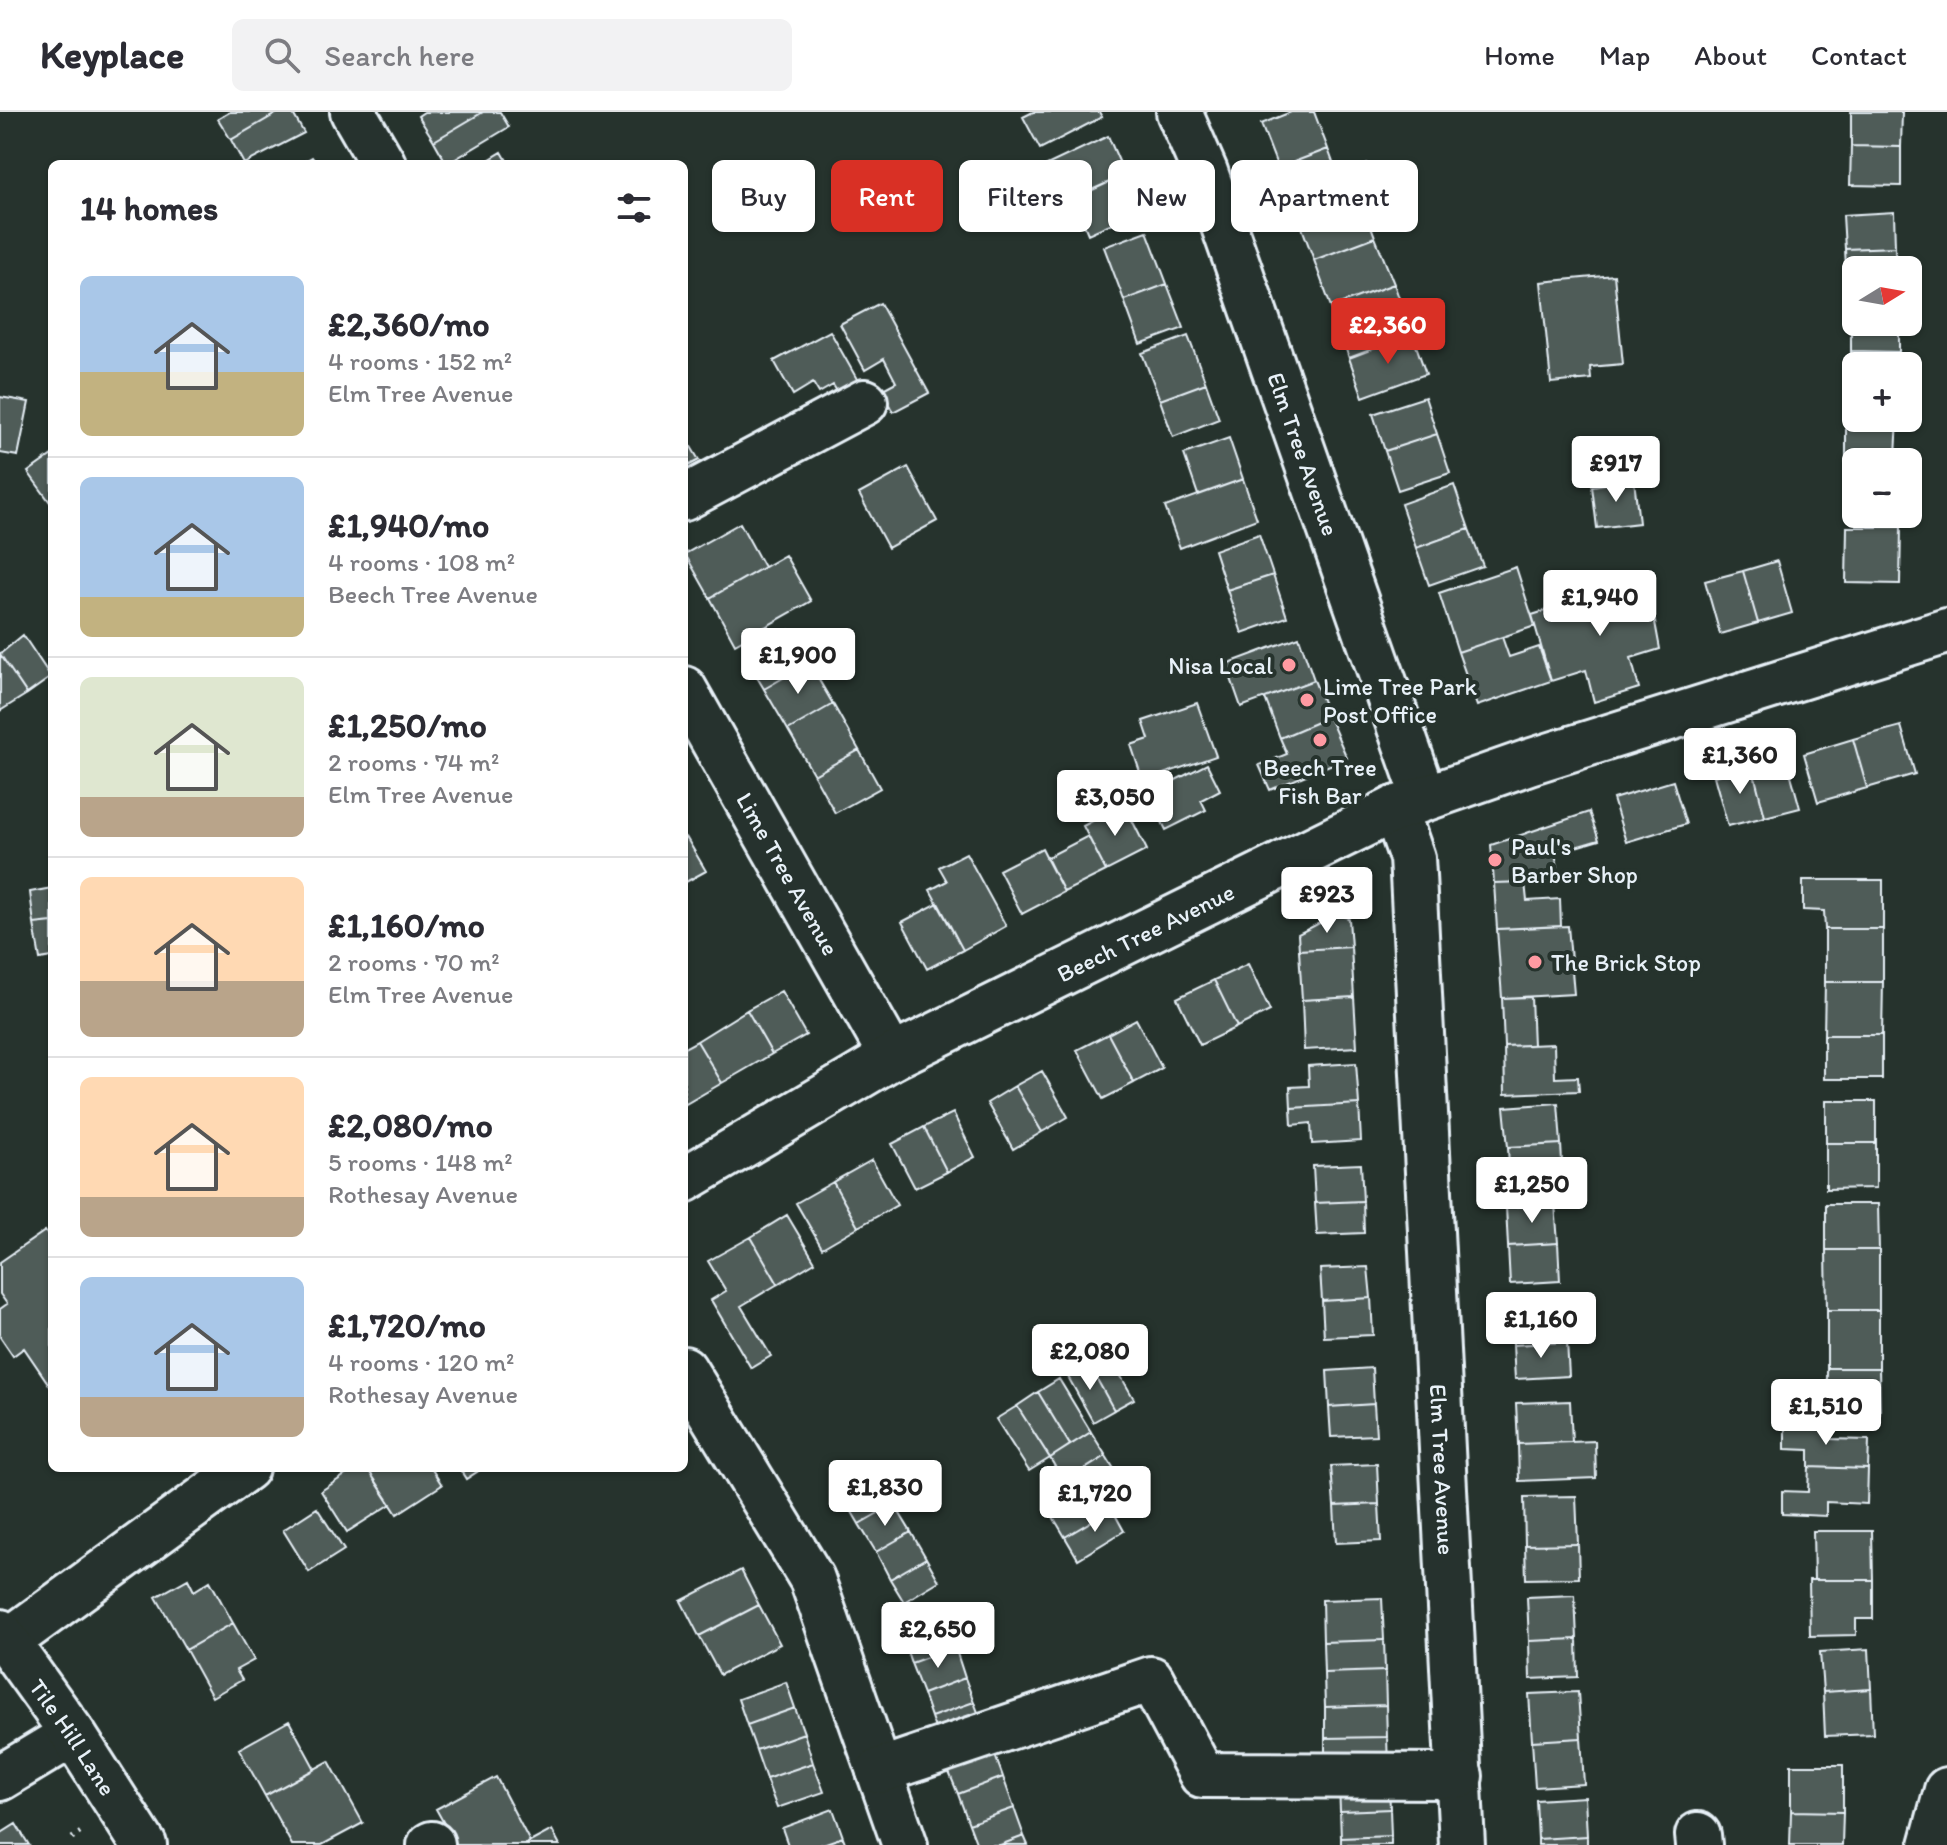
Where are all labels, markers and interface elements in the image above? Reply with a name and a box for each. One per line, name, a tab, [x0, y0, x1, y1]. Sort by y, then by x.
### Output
search box	[232, 19, 792, 91]
text: Keyplace	[40, 32, 184, 78]
icon: search	[260, 33, 304, 77]
text: Search here	[324, 37, 475, 74]
text: Home	[1484, 38, 1555, 72]
text: Map	[1599, 38, 1650, 72]
text: About	[1694, 38, 1767, 72]
text: Contact	[1811, 38, 1907, 72]
chip: Buy	[712, 160, 815, 232]
chip: Rent	[831, 160, 943, 232]
chip: Filters	[959, 160, 1092, 232]
chip: New	[1108, 160, 1215, 232]
chip: Apartment	[1231, 160, 1418, 232]
icon: filters	[612, 186, 656, 230]
text: 14 homes	[80, 188, 218, 229]
north arrow	[1842, 256, 1922, 336]
map controls	[1842, 256, 1922, 528]
pin: £2,360	[1323, 298, 1453, 366]
text: £2,360/mo	[328, 304, 490, 345]
icon: home	[144, 308, 240, 404]
text: £2,360	[1349, 308, 1427, 340]
text: 4 rooms · 152 m²	[328, 345, 512, 377]
button: +	[1842, 352, 1922, 432]
street label: Elm Tree Avenue	[1262, 368, 1346, 539]
text: Elm Tree Avenue	[328, 377, 513, 409]
pin: £917	[1569, 436, 1663, 504]
text: £917	[1590, 446, 1642, 478]
button: −	[1842, 448, 1922, 528]
text: £1,940/mo	[328, 505, 489, 546]
icon: home	[144, 509, 240, 605]
text: 4 rooms · 108 m²	[328, 546, 515, 578]
pin: £1,940	[1535, 570, 1665, 638]
text: Beech Tree Avenue	[328, 578, 538, 610]
text: £1,940	[1561, 580, 1639, 612]
pin: £1,900	[733, 628, 863, 696]
text: £1,900	[759, 638, 837, 670]
place label: Nisa Local	[1168, 651, 1273, 680]
marker: Nisa Local	[1280, 656, 1298, 674]
place label: Lime Tree Park Post Office	[1323, 672, 1478, 729]
marker: Lime Tree Park Post Office	[1298, 691, 1316, 709]
text: £1,250/mo	[328, 705, 487, 746]
icon: home	[144, 709, 240, 805]
pin: £1,360	[1675, 728, 1805, 796]
marker: Beech Tree Fish Bar	[1311, 731, 1329, 749]
text: £1,360	[1702, 738, 1778, 770]
text: 2 rooms · 74 m²	[328, 746, 499, 778]
place label: Beech Tree Fish Bar	[1263, 753, 1377, 810]
pin: £3,050	[1050, 770, 1180, 838]
text: Elm Tree Avenue	[328, 778, 513, 810]
text: £3,050	[1075, 780, 1155, 812]
street label: Lime Tree Avenue	[731, 787, 846, 960]
place label: Paul's Barber Shop	[1511, 832, 1638, 889]
marker: Paul's Barber Shop	[1486, 851, 1504, 869]
pin: £923	[1280, 867, 1374, 935]
street label: Beech Tree Avenue	[1052, 876, 1239, 988]
text: £923	[1299, 877, 1355, 909]
text: £1,160/mo	[328, 905, 485, 946]
icon: home	[144, 909, 240, 1005]
text: 2 rooms · 70 m²	[328, 946, 500, 978]
place label: The Brick Stop	[1551, 948, 1701, 977]
marker: The Brick Stop	[1526, 953, 1544, 971]
text: Elm Tree Avenue	[328, 978, 513, 1010]
text: £2,080/mo	[328, 1105, 493, 1146]
icon: home	[144, 1109, 240, 1205]
text: 5 rooms · 148 m²	[328, 1146, 513, 1178]
pin: £1,250	[1467, 1157, 1597, 1225]
text: £1,250	[1494, 1167, 1570, 1199]
text: Rothesay Avenue	[328, 1178, 518, 1210]
pin: £1,160	[1476, 1292, 1606, 1360]
text: £1,160	[1504, 1302, 1578, 1334]
text: £1,720/mo	[328, 1305, 486, 1346]
icon: home	[144, 1309, 240, 1405]
pin: £2,080	[1025, 1324, 1155, 1392]
text: £2,080	[1050, 1334, 1130, 1366]
text: 4 rooms · 120 m²	[328, 1346, 514, 1378]
text: Rothesay Avenue	[328, 1378, 518, 1410]
pin: £1,510	[1761, 1379, 1891, 1447]
street label: Elm Tree Avenue	[1424, 1383, 1462, 1556]
text: £1,510	[1789, 1389, 1863, 1421]
pin: £1,830	[820, 1460, 950, 1528]
pin: £1,720	[1030, 1466, 1160, 1534]
text: £1,830	[847, 1470, 923, 1502]
text: £1,720	[1058, 1476, 1132, 1508]
pin: £2,650	[873, 1602, 1003, 1670]
text: £2,650	[899, 1612, 977, 1644]
street label: Tile Hill Lane	[24, 1673, 123, 1801]

